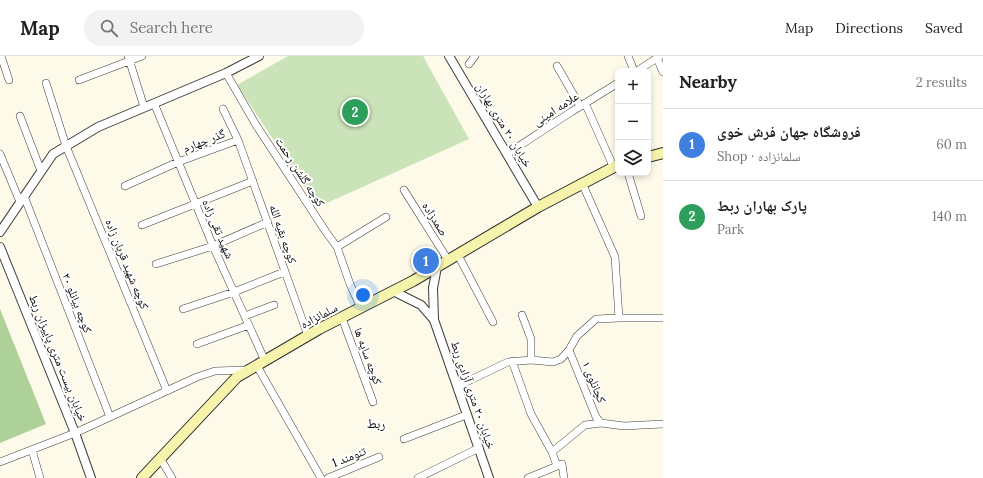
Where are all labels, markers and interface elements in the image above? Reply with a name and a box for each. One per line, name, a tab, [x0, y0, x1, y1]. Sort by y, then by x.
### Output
search box	[84, 10, 364, 46]
text: Map	[20, 16, 60, 40]
icon: search	[98, 17, 120, 39]
text: Search here	[130, 18, 213, 37]
text: Map	[785, 19, 813, 37]
text: Directions	[835, 19, 903, 37]
text: Saved	[925, 19, 963, 37]
map controls	[615, 68, 651, 176]
button: +	[615, 68, 651, 104]
text: Nearby	[679, 71, 737, 93]
text: 2 results	[916, 74, 967, 91]
street label: خیابان ۲۰ متری بهاران	[473, 80, 536, 170]
street label: علامه امینی	[530, 88, 582, 129]
pin: 2	[342, 97, 368, 127]
button: −	[615, 104, 651, 140]
text: فروشگاه جهان فرش خوی	[717, 122, 861, 141]
street label: گذر چهارم	[180, 126, 228, 156]
street label: کوچه گلشن رحمت	[272, 134, 328, 209]
text: 1	[689, 136, 695, 153]
text: 60 m	[936, 136, 967, 153]
button: layers	[615, 140, 651, 176]
text: Shop · سلمانزاده	[717, 148, 801, 165]
text: پارک بهاران ربط	[717, 196, 807, 215]
street label: شهید تقی زاده	[199, 197, 238, 261]
street label: صمدزاده	[419, 199, 452, 239]
street label: کوچه بقیه الله	[266, 202, 301, 265]
text: 2	[689, 208, 695, 225]
text: 140 m	[932, 208, 967, 225]
street label: کوچه شهید قربان زاده	[102, 216, 152, 311]
text: Park	[717, 221, 744, 238]
pin: 1	[413, 246, 439, 276]
street label: کوچه بیانلو ۲۰	[59, 271, 96, 335]
your location	[353, 285, 373, 305]
street label: خیابان بیست متری پاییزان ربط	[26, 292, 91, 424]
street label: سلمانزاده	[298, 300, 340, 332]
street label: کوچه سایه ها	[351, 325, 386, 386]
street label: خیابان ۲۰ متری آزادی ربط	[448, 339, 499, 452]
street label: کچانلوی ۱	[579, 359, 610, 405]
district label: ربط	[367, 415, 385, 432]
street label: تنومند 1	[330, 443, 368, 470]

